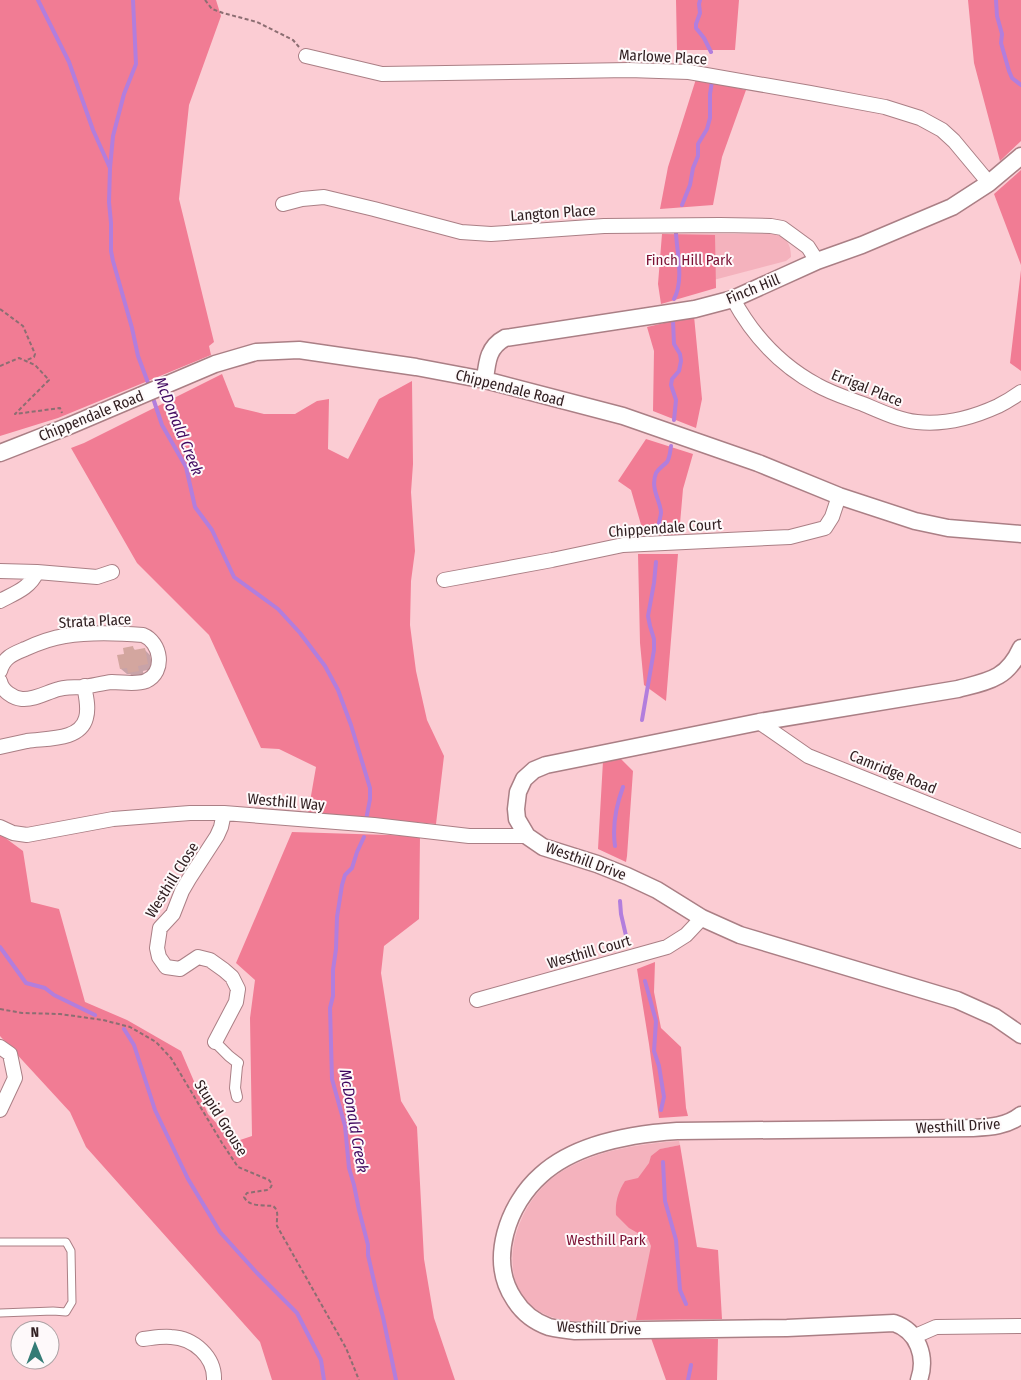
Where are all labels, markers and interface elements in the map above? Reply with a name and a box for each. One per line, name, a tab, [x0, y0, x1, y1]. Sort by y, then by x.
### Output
street label: Marlowe Place	[618, 46, 708, 68]
street label: Langton Place	[510, 201, 596, 225]
park label: Finch Hill Park	[646, 251, 732, 269]
street label: Finch Hill	[723, 270, 783, 308]
street label: Chippendale Road	[454, 366, 566, 410]
street label: Errigal Place	[829, 366, 905, 410]
water label: McDonald Creek	[151, 374, 207, 478]
street label: Chippendale Road	[36, 387, 146, 445]
street label: Chippendale Court	[608, 515, 722, 541]
street label: Strata Place	[58, 610, 132, 632]
street label: Camridge Road	[847, 746, 939, 798]
street label: Westhill Way	[247, 790, 326, 814]
street label: Westhill Drive	[543, 838, 629, 884]
street label: Westhill Close	[142, 839, 202, 921]
street label: Westhill Court	[545, 931, 633, 973]
water label: McDonald Creek	[336, 1068, 372, 1174]
street label: Stupid Grouse	[190, 1077, 252, 1159]
street label: Westhill Drive	[915, 1115, 1001, 1137]
park label: Westhill Park	[566, 1231, 646, 1249]
street label: Westhill Drive	[556, 1318, 642, 1338]
north arrow	[10, 1320, 60, 1370]
text: N	[30, 1324, 39, 1341]

